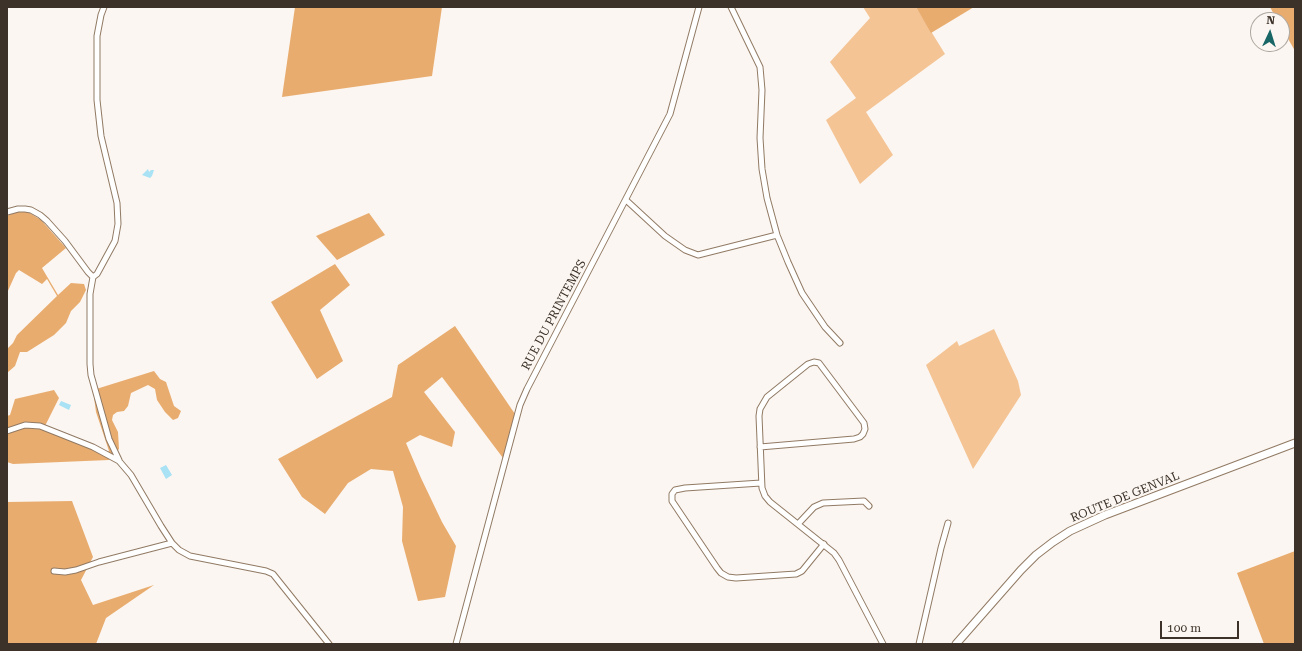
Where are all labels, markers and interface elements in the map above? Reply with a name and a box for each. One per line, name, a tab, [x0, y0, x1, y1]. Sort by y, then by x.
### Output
north arrow	[1250, 12, 1290, 52]
text: N	[1266, 14, 1275, 27]
street label: RUE DU PRINTEMPS	[519, 257, 589, 373]
street label: ROUTE DE GENVAL	[1068, 469, 1182, 525]
scale bar	[1162, 613, 1241, 639]
text: 100 m	[1167, 621, 1201, 635]

